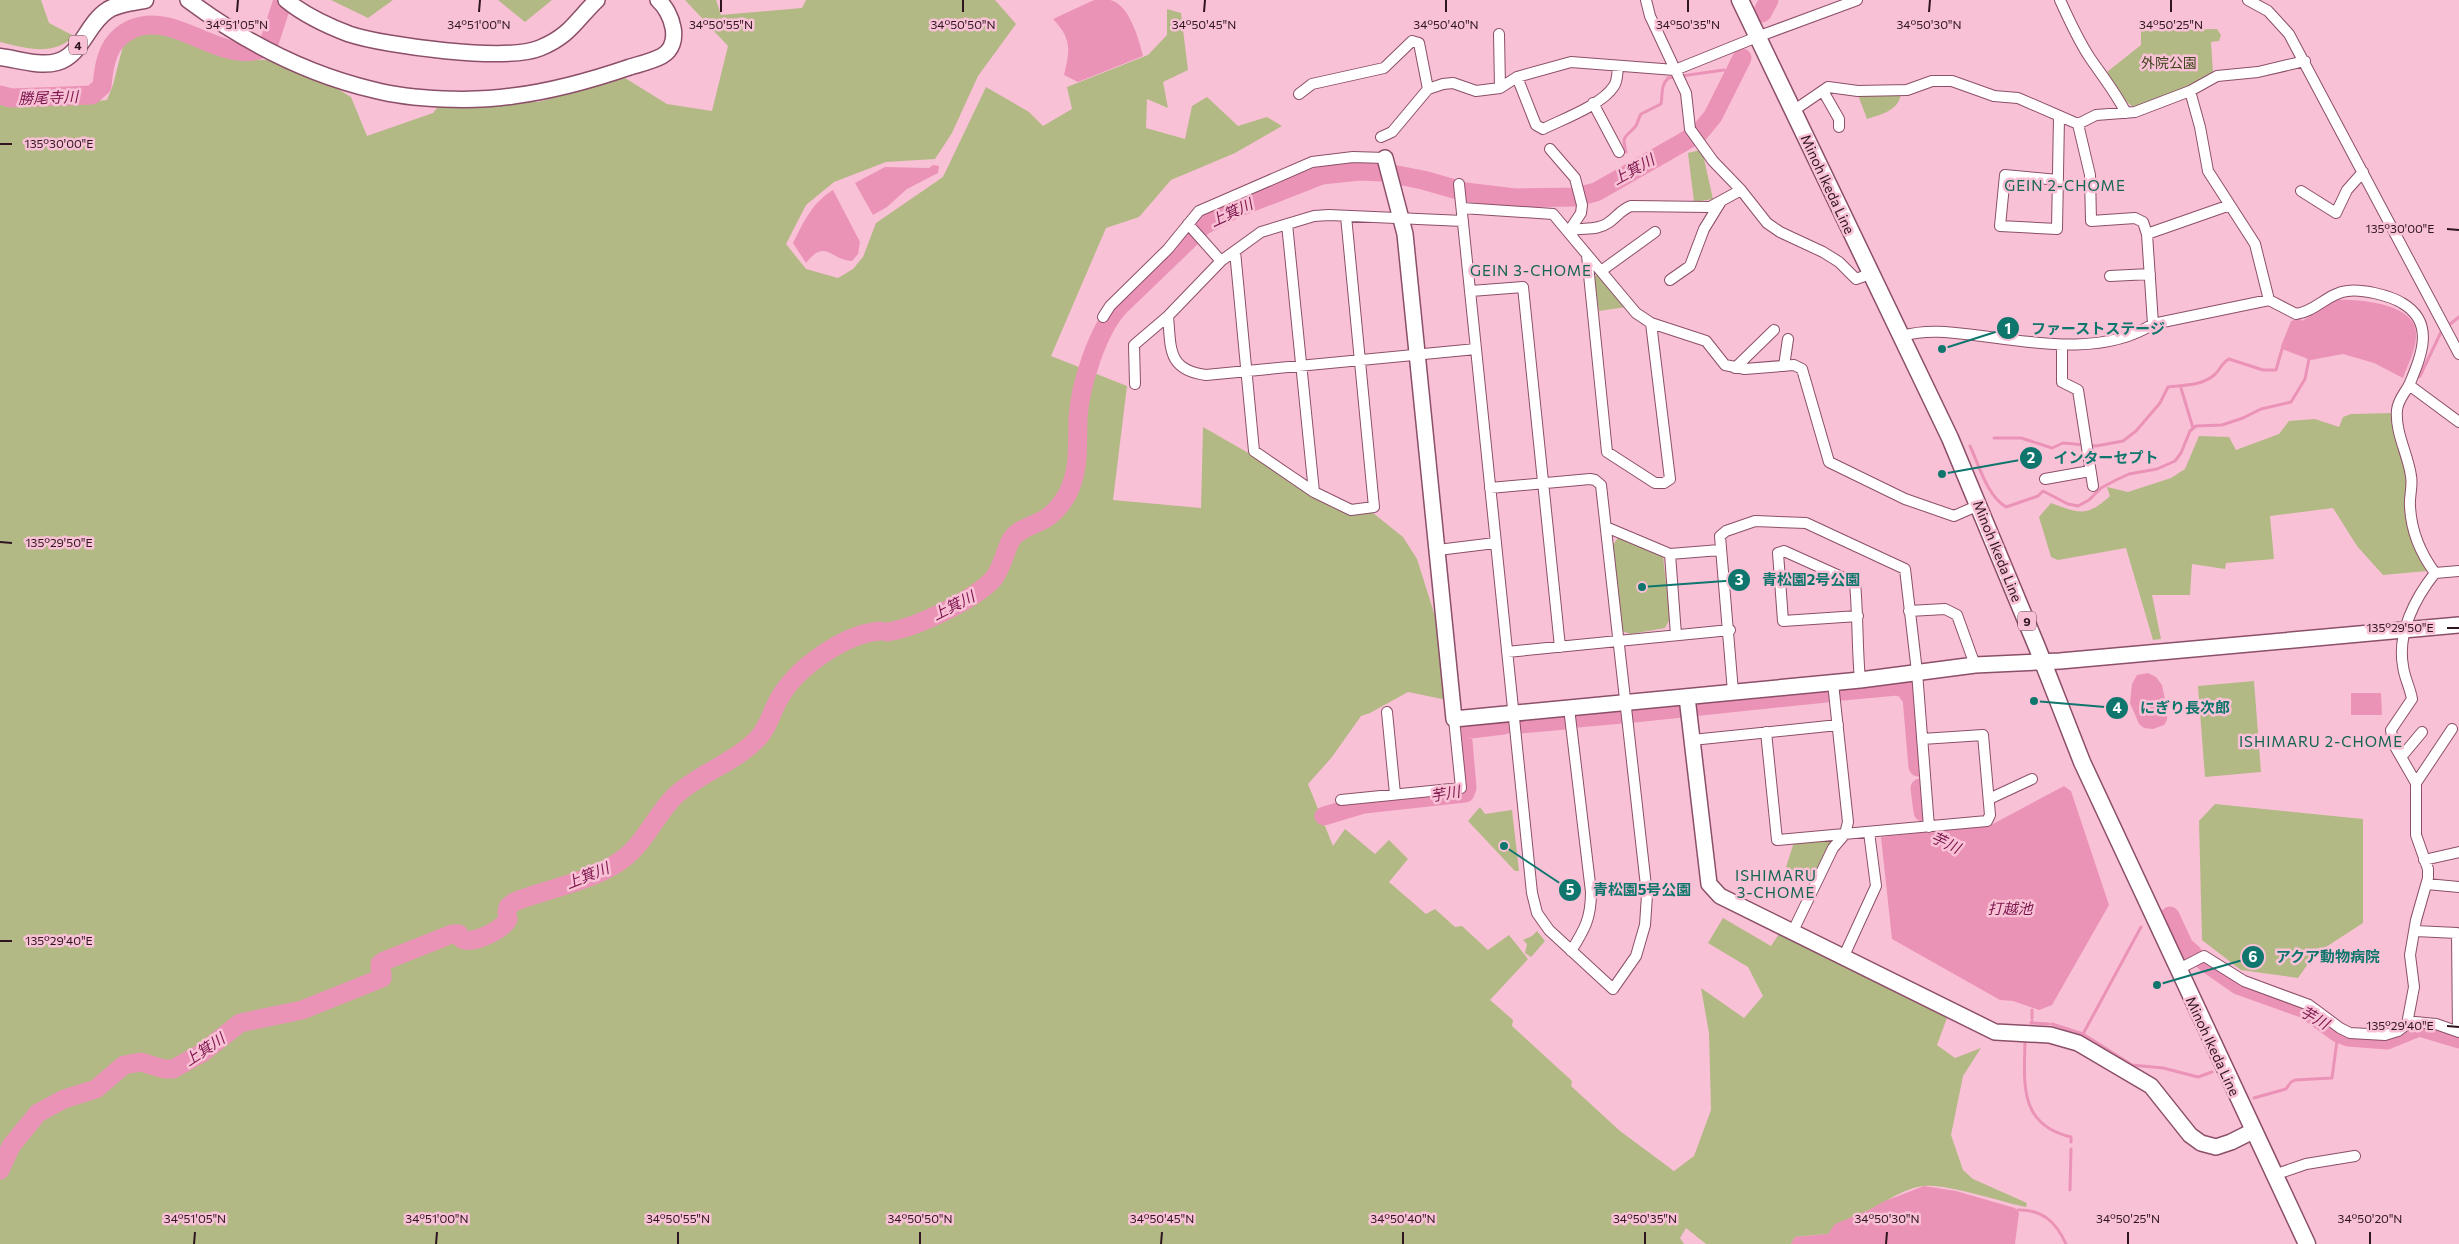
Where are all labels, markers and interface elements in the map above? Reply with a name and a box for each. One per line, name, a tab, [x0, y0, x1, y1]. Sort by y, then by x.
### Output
text: 34°51'05"N	[206, 17, 268, 31]
text: 34°51'00"N	[447, 17, 511, 31]
text: 34°50'55"N	[689, 17, 753, 31]
text: 34°50'50"N	[930, 17, 996, 31]
text: 34°50'45"N	[1172, 17, 1236, 31]
text: 34°50'40"N	[1413, 17, 1479, 31]
text: 34°50'35"N	[1656, 17, 1720, 31]
text: 34°50'30"N	[1897, 17, 1962, 31]
text: 34°50'25"N	[2139, 17, 2203, 31]
road number: 4	[69, 36, 87, 54]
park label: 外院公園	[2141, 54, 2197, 71]
water label: 勝尾寺川	[18, 87, 80, 107]
street label: Minoh Ikeda Line	[1798, 132, 1858, 236]
text: 135°30'00"E	[25, 136, 93, 150]
water label: 上箕川	[1609, 149, 1659, 188]
district label: GEIN 2-CHOME	[2004, 176, 2126, 194]
water label: 上箕川	[1207, 193, 1257, 230]
text: 135°30'00"E	[2366, 221, 2434, 235]
district label: GEIN 3-CHOME	[1470, 261, 1592, 279]
callout: ファーストステージ	[1996, 313, 2176, 343]
text: 1	[2005, 319, 2011, 337]
text: ファーストステージ	[2031, 319, 2165, 337]
callout: インターセプト	[2018, 443, 2168, 473]
text: 2	[2027, 448, 2035, 466]
text: インターセプト	[2053, 448, 2159, 466]
street label: Minoh Ikeda Line	[1970, 498, 2026, 604]
text: 135°29'50"E	[25, 535, 93, 549]
callout: 青松園2号公園	[1727, 565, 1870, 595]
text: 3	[1735, 570, 1744, 588]
text: 青松園2号公園	[1762, 570, 1860, 588]
water label: 上箕川	[929, 586, 979, 623]
road number: 9	[2018, 612, 2036, 630]
text: 135°29'50"E	[2366, 620, 2434, 634]
callout: にぎり長次郎	[2105, 693, 2240, 723]
text: 4	[2112, 698, 2122, 716]
text: にぎり長次郎	[2140, 698, 2230, 716]
district label: ISHIMARU 2-CHOME	[2239, 732, 2403, 750]
water label: 芋川	[1429, 781, 1463, 804]
water label: 芋川	[1929, 828, 1965, 857]
water label: 上箕川	[563, 857, 613, 892]
district label: ISHIMARU 3-CHOME	[1735, 866, 1817, 901]
callout: 青松園5号公園	[1558, 875, 1701, 905]
text: 5	[1566, 880, 1575, 898]
text: 青松園5号公園	[1593, 880, 1691, 898]
water label: 打越池	[1987, 899, 2034, 917]
text: 135°29'40"E	[25, 933, 93, 947]
callout: アクア動物病院	[2241, 942, 2391, 972]
text: 6	[2248, 947, 2258, 965]
text: アクア動物病院	[2276, 947, 2380, 965]
street label: Minoh Ikeda Line	[2183, 994, 2243, 1098]
water label: 芋川	[2298, 1002, 2334, 1033]
text: 135°29'40"E	[2366, 1018, 2434, 1032]
water label: 上箕川	[180, 1028, 229, 1069]
text: 34°51'05"N	[164, 1211, 226, 1225]
text: 34°51'00"N	[405, 1211, 469, 1225]
text: 34°50'55"N	[646, 1211, 710, 1225]
text: 34°50'50"N	[887, 1211, 953, 1225]
text: 34°50'45"N	[1130, 1211, 1194, 1225]
text: 34°50'40"N	[1370, 1211, 1436, 1225]
text: 34°50'35"N	[1613, 1211, 1677, 1225]
text: 34°50'30"N	[1855, 1211, 1920, 1225]
text: 34°50'25"N	[2096, 1211, 2160, 1225]
text: 34°50'20"N	[2338, 1211, 2402, 1225]

